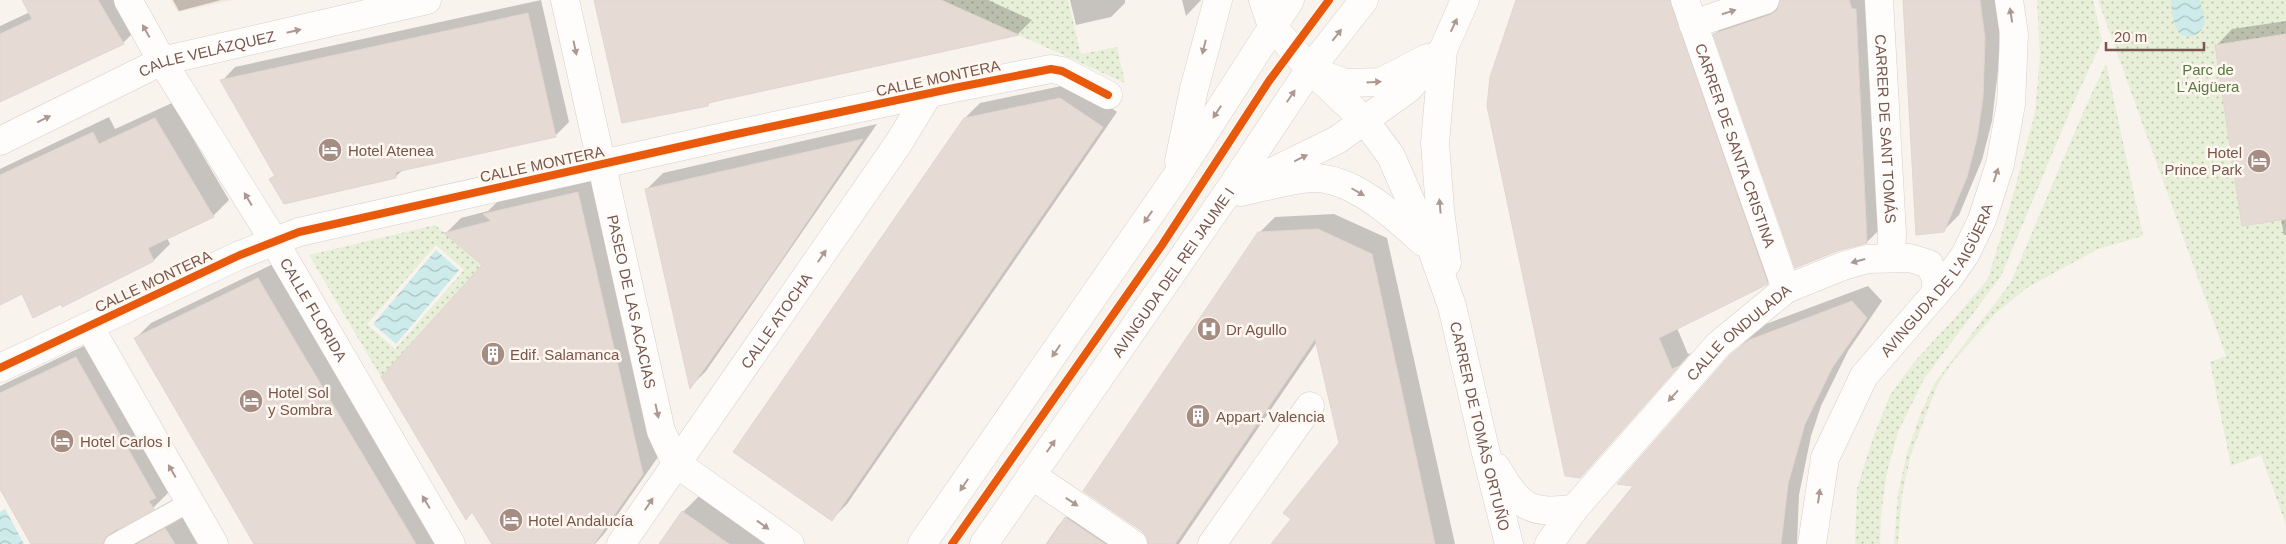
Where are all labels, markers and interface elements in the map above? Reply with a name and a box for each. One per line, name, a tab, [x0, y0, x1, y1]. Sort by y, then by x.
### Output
one-way arrow	[1722, 7, 1737, 15]
one-way arrow	[2007, 7, 2015, 23]
one-way arrow	[1451, 18, 1459, 32]
scale bar	[2106, 20, 2204, 52]
one-way arrow	[141, 24, 150, 37]
street label: CALLE VELÁZQUEZ	[136, 27, 277, 80]
one-way arrow	[287, 27, 302, 35]
one-way arrow	[1332, 28, 1342, 41]
text: 20 m	[2114, 28, 2147, 45]
street label: CARRER DE SANT TOMÁS	[1872, 34, 1900, 224]
one-way arrow	[1200, 39, 1208, 54]
one-way arrow	[571, 40, 579, 55]
street label: CARRER DE SANTA CRISTINA	[1692, 41, 1779, 250]
street label: CALLE MONTERA	[874, 57, 1002, 99]
park label: Parc de L'Aigüera	[2177, 61, 2240, 95]
one-way arrow	[1366, 78, 1382, 86]
one-way arrow	[1287, 89, 1296, 103]
one-way arrow	[1213, 105, 1222, 118]
one-way arrow	[37, 115, 51, 123]
hotel icon: Hotel Atenea	[317, 137, 343, 163]
place label: Hotel Atenea	[348, 142, 435, 159]
street label: CALLE MONTERA	[478, 143, 606, 185]
place label: Hotel Prince Park	[2164, 144, 2242, 178]
hotel icon: Hotel Prince Park	[2246, 148, 2272, 174]
one-way arrow	[1294, 154, 1308, 162]
one-way arrow	[1993, 168, 2000, 183]
street label: AVINGUDA DEL REI JAUME I	[1108, 184, 1237, 360]
one-way arrow	[1351, 188, 1364, 197]
one-way arrow	[244, 192, 253, 206]
one-way arrow	[1435, 198, 1443, 214]
street label: AVINGUDA DE L'AIGÜERA	[1877, 201, 1995, 360]
one-way arrow	[1143, 210, 1153, 223]
street label: PASEO DE LAS ACACIAS	[605, 213, 660, 390]
street label: CALLE MONTERA	[92, 247, 214, 315]
one-way arrow	[817, 249, 827, 262]
street label: CALLE FLORIDA	[277, 255, 351, 364]
one-way arrow	[1850, 258, 1865, 266]
street label: CALLE ATOCHA	[737, 269, 815, 371]
street label: CALLE ONDULADA	[1683, 280, 1794, 384]
hospital icon: Dr Agullo	[1196, 316, 1222, 342]
street label: CARRER DE TOMÀS ORTUÑO	[1447, 320, 1514, 532]
place label: Dr Agullo	[1226, 321, 1287, 338]
building icon: Edif. Salamanca	[480, 341, 506, 367]
one-way arrow	[1051, 344, 1061, 357]
place label: Edif. Salamanca	[510, 346, 620, 363]
place label: Hotel Sol y Sombra	[268, 384, 333, 418]
hotel icon: Hotel Sol y Sombra	[238, 388, 264, 414]
one-way arrow	[1668, 389, 1679, 402]
building icon: Appart. Valencia	[1185, 403, 1211, 429]
one-way arrow	[653, 404, 661, 420]
place label: Appart. Valencia	[1216, 408, 1326, 425]
hotel icon: Hotel Carlos I	[49, 428, 75, 454]
place label: Hotel Carlos I	[80, 433, 171, 450]
one-way arrow	[1046, 439, 1056, 453]
one-way arrow	[168, 465, 177, 478]
one-way arrow	[959, 478, 969, 491]
one-way arrow	[1815, 487, 1823, 503]
one-way arrow	[421, 496, 430, 509]
one-way arrow	[644, 497, 654, 511]
one-way arrow	[1065, 498, 1078, 507]
hotel icon: Hotel Andalucía	[498, 507, 524, 533]
place label: Hotel Andalucía	[528, 512, 634, 529]
one-way arrow	[756, 520, 770, 530]

